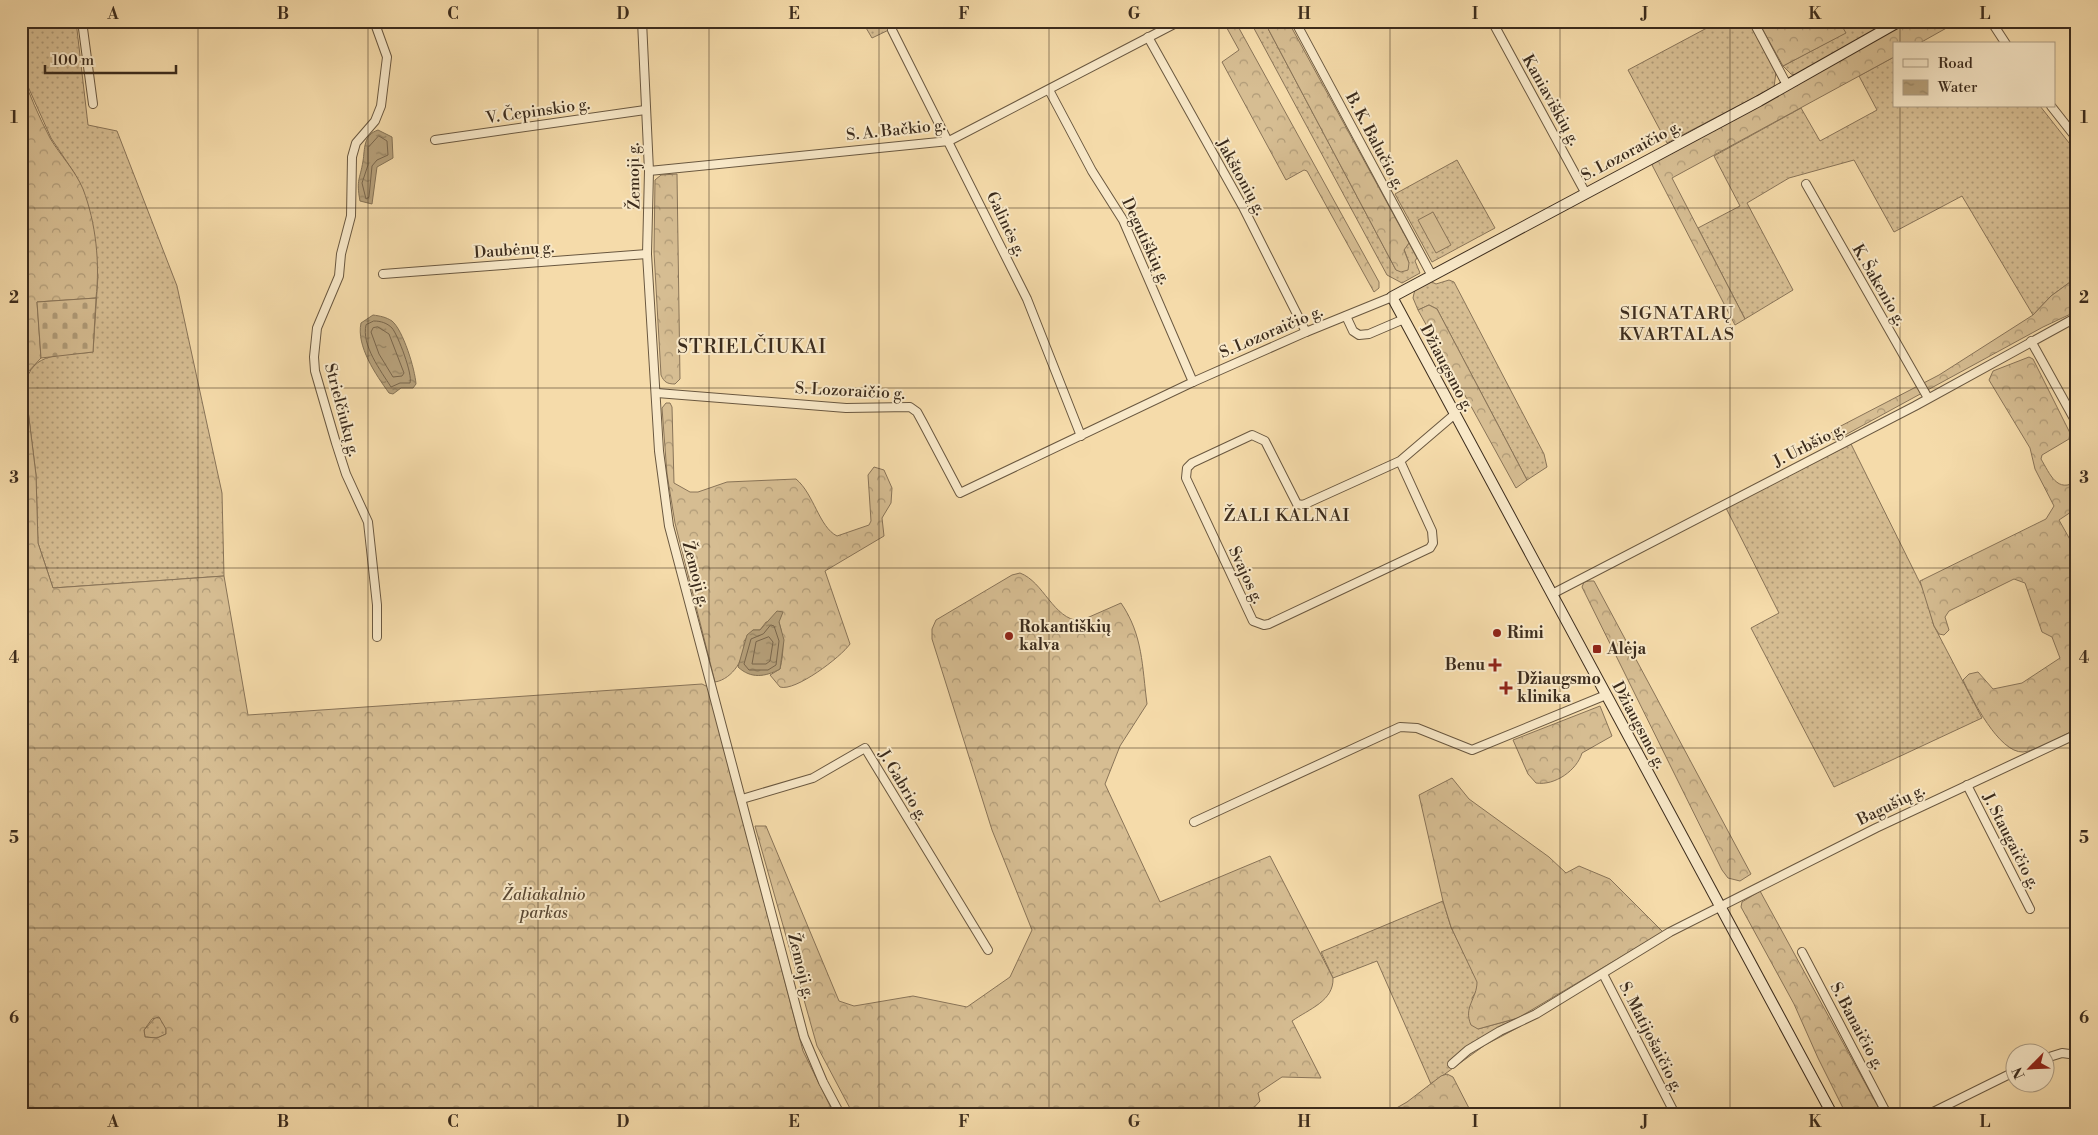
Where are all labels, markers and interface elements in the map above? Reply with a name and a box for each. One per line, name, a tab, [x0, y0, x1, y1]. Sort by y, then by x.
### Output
text: A	[106, 4, 119, 24]
text: B	[277, 4, 289, 24]
text: C	[447, 4, 459, 24]
text: D	[617, 4, 630, 24]
text: E	[788, 4, 800, 24]
text: F	[958, 4, 970, 24]
text: G	[1128, 4, 1141, 24]
text: H	[1297, 4, 1311, 24]
text: I	[1472, 4, 1478, 24]
text: J	[1640, 4, 1648, 24]
text: K	[1809, 4, 1823, 24]
text: L	[1980, 4, 1991, 24]
scale bar	[45, 42, 176, 74]
legend	[1893, 42, 2056, 108]
text: 100 m	[52, 51, 94, 70]
street label: Kaniaviškių g.	[1518, 51, 1584, 149]
text: Road	[1938, 54, 1973, 73]
text: Water	[1937, 78, 1978, 97]
street label: B. K. Balučio g.	[1341, 88, 1409, 193]
street label: V. Čepinskio g.	[483, 92, 591, 128]
text: 1	[10, 108, 18, 128]
text: 1	[2080, 108, 2088, 128]
street label: S. A. Bačkio g.	[845, 115, 947, 145]
street label: S. Lozoraičio g.	[1578, 116, 1684, 186]
street label: Jakštonių g.	[1211, 134, 1270, 219]
street label: Žemoji g.	[621, 142, 645, 210]
street label: Galinės g.	[982, 188, 1030, 260]
street label: Degutiškių g.	[1117, 194, 1175, 288]
street label: Daubėnų g.	[473, 237, 555, 263]
street label: K. Šakenio g.	[1848, 240, 1912, 329]
text: 2	[9, 288, 19, 308]
text: 2	[2079, 288, 2089, 308]
street label: S. Lozoraičio g.	[1216, 301, 1326, 363]
district label: SIGNATARŲ KVARTALAS	[1619, 302, 1735, 346]
street label: Džiaugsmo g.	[1416, 321, 1478, 415]
district label: STRIELČIUKAI	[677, 334, 827, 359]
street label: Strielčiukų g.	[320, 361, 364, 459]
street label: S. Lozoraičio g.	[794, 378, 906, 404]
street label: J. Urbšio g.	[1769, 418, 1848, 472]
text: 3	[9, 468, 19, 488]
text: 3	[2079, 468, 2089, 488]
district label: ŽALI KALNAI	[1224, 504, 1350, 527]
street label: Žemoji g.	[678, 538, 716, 609]
street label: Svajos g.	[1224, 543, 1268, 607]
place label: Rokantiškių kalva	[1019, 617, 1111, 655]
place label: Rimi	[1507, 623, 1544, 643]
marker: Rimi	[1491, 627, 1503, 639]
marker: Rokantiškių kalva	[1003, 630, 1015, 642]
place label: Alėja	[1606, 639, 1646, 659]
marker: Alėja	[1591, 643, 1603, 655]
text: 4	[9, 648, 20, 668]
text: 4	[2079, 648, 2090, 668]
place label: Benu	[1445, 655, 1485, 675]
marker: Benu	[1489, 659, 1501, 671]
place label: Džiaugsmo klinika	[1517, 669, 1601, 707]
street label: Džiaugsmo g.	[1608, 678, 1670, 772]
marker: Džiaugsmo klinika	[1499, 681, 1513, 695]
street label: J. Gabrio g.	[873, 745, 932, 824]
street label: Bagušių g.	[1853, 780, 1928, 830]
street label: J. Staugaičio g.	[1978, 789, 2044, 892]
text: 5	[9, 828, 19, 848]
text: 5	[2079, 828, 2089, 848]
park label: Žaliakalnio parkas	[503, 883, 585, 923]
street label: Žemoji g.	[783, 931, 821, 1001]
street label: S. Matijošaičio g.	[1615, 978, 1687, 1096]
street label: S. Banaičio g.	[1826, 979, 1888, 1073]
text: 6	[9, 1008, 19, 1028]
text: 6	[2079, 1008, 2089, 1028]
north arrow	[2006, 1042, 2056, 1092]
text: N	[2009, 1064, 2030, 1082]
text: A	[106, 1112, 119, 1132]
text: B	[277, 1112, 289, 1132]
text: C	[447, 1112, 459, 1132]
text: D	[617, 1112, 630, 1132]
text: E	[788, 1112, 800, 1132]
text: F	[958, 1112, 970, 1132]
text: G	[1128, 1112, 1141, 1132]
text: H	[1297, 1112, 1311, 1132]
text: I	[1472, 1112, 1478, 1132]
text: J	[1640, 1112, 1648, 1132]
text: K	[1809, 1112, 1823, 1132]
text: L	[1980, 1112, 1991, 1132]

